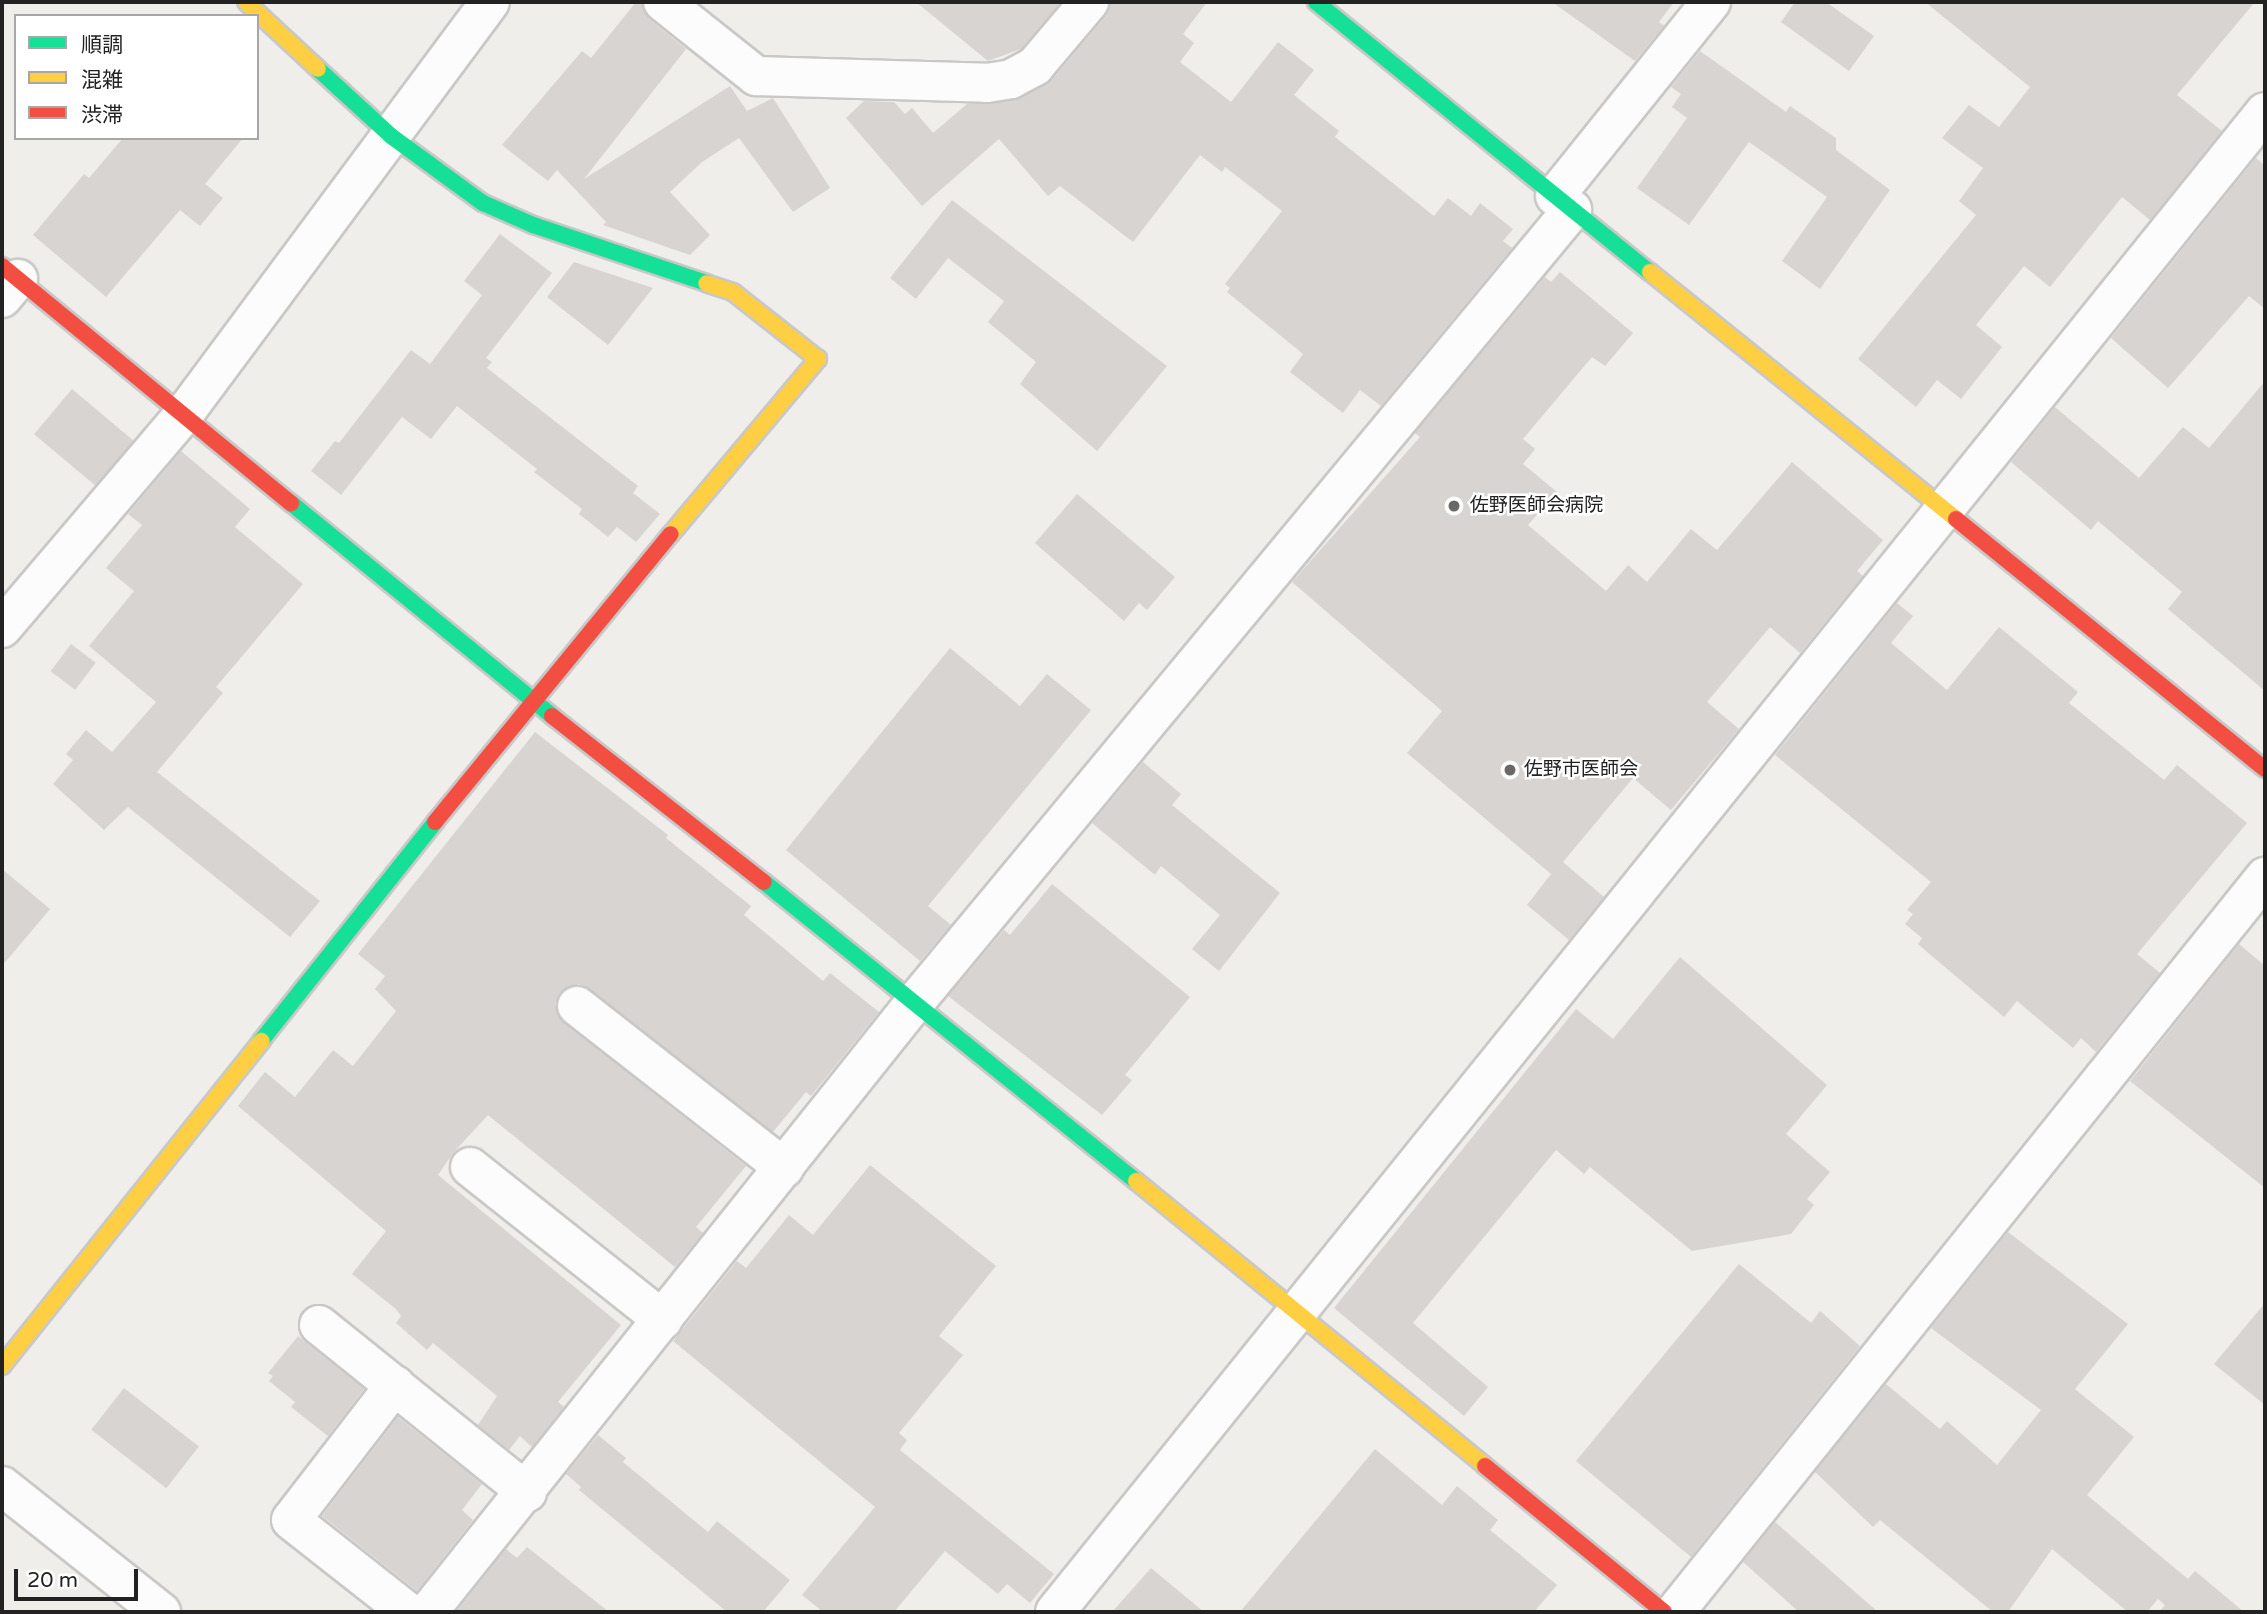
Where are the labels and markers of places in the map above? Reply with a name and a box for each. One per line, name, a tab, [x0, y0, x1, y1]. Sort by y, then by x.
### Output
place label: 佐野医師会病院	[1470, 495, 1603, 517]
marker: 佐野医師会病院	[1444, 496, 1464, 516]
place label: 佐野市医師会	[1524, 759, 1638, 781]
marker: 佐野市医師会	[1502, 762, 1518, 778]

